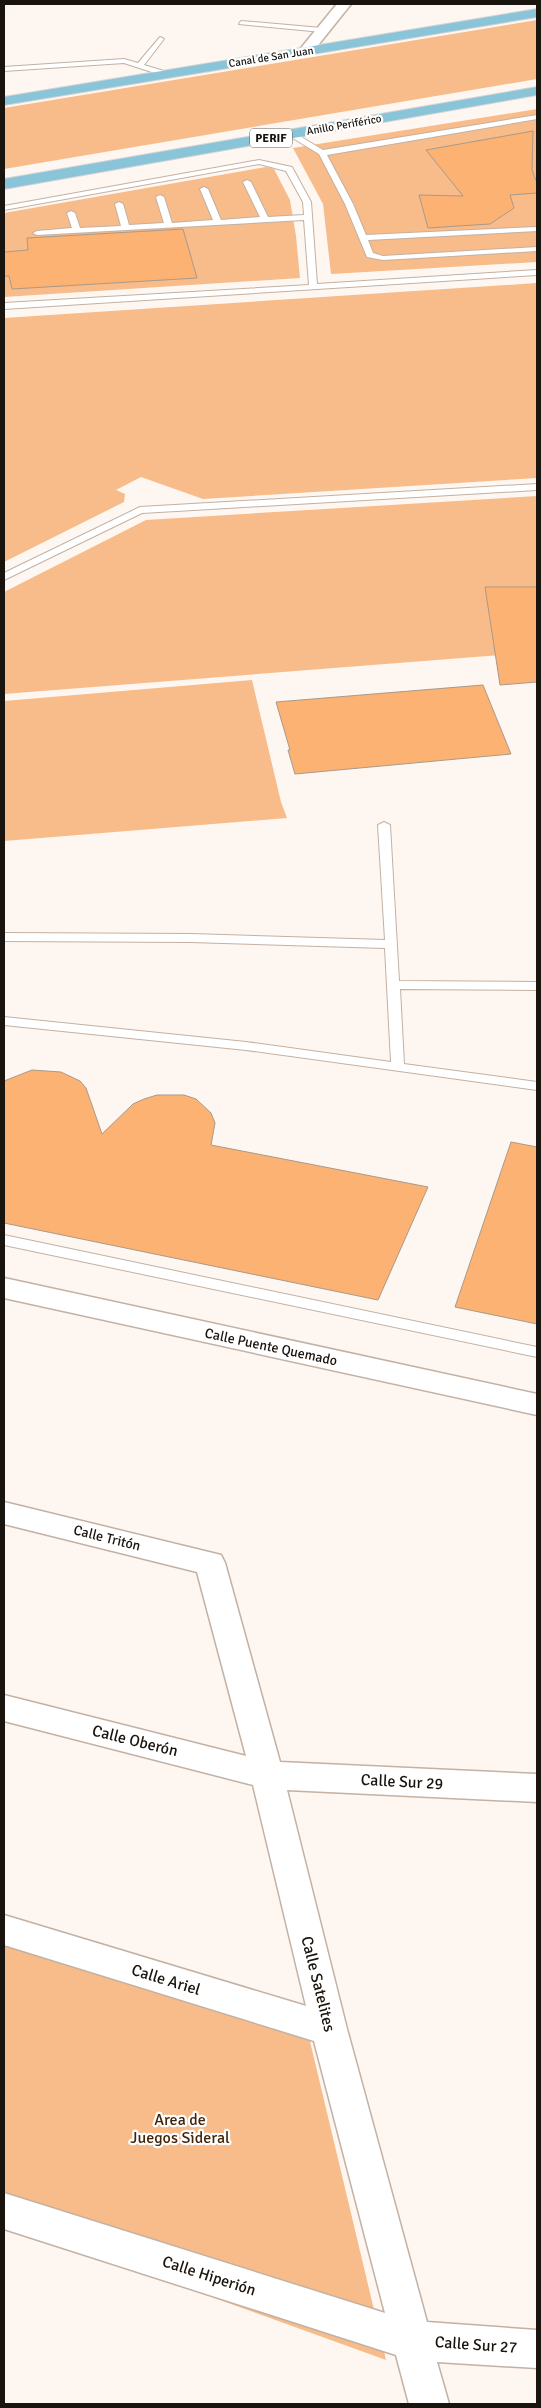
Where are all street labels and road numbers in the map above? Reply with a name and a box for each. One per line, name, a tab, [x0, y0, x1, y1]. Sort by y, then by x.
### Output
street label: Canal de San Juan	[228, 44, 314, 70]
street label: Anillo Periférico	[306, 112, 383, 138]
road number: PERIF	[250, 128, 292, 148]
street label: Calle Puente Quemado	[203, 1325, 339, 1369]
street label: Calle Tritón	[72, 1521, 142, 1555]
street label: Calle Oberón	[90, 1721, 180, 1761]
street label: Calle Sur 29	[360, 1770, 444, 1794]
street label: Calle Satelites	[296, 1934, 340, 2034]
street label: Calle Ariel	[129, 1960, 203, 2000]
street label: Calle Hiperión	[160, 2251, 258, 2301]
street label: Calle Sur 27	[434, 2332, 518, 2358]

